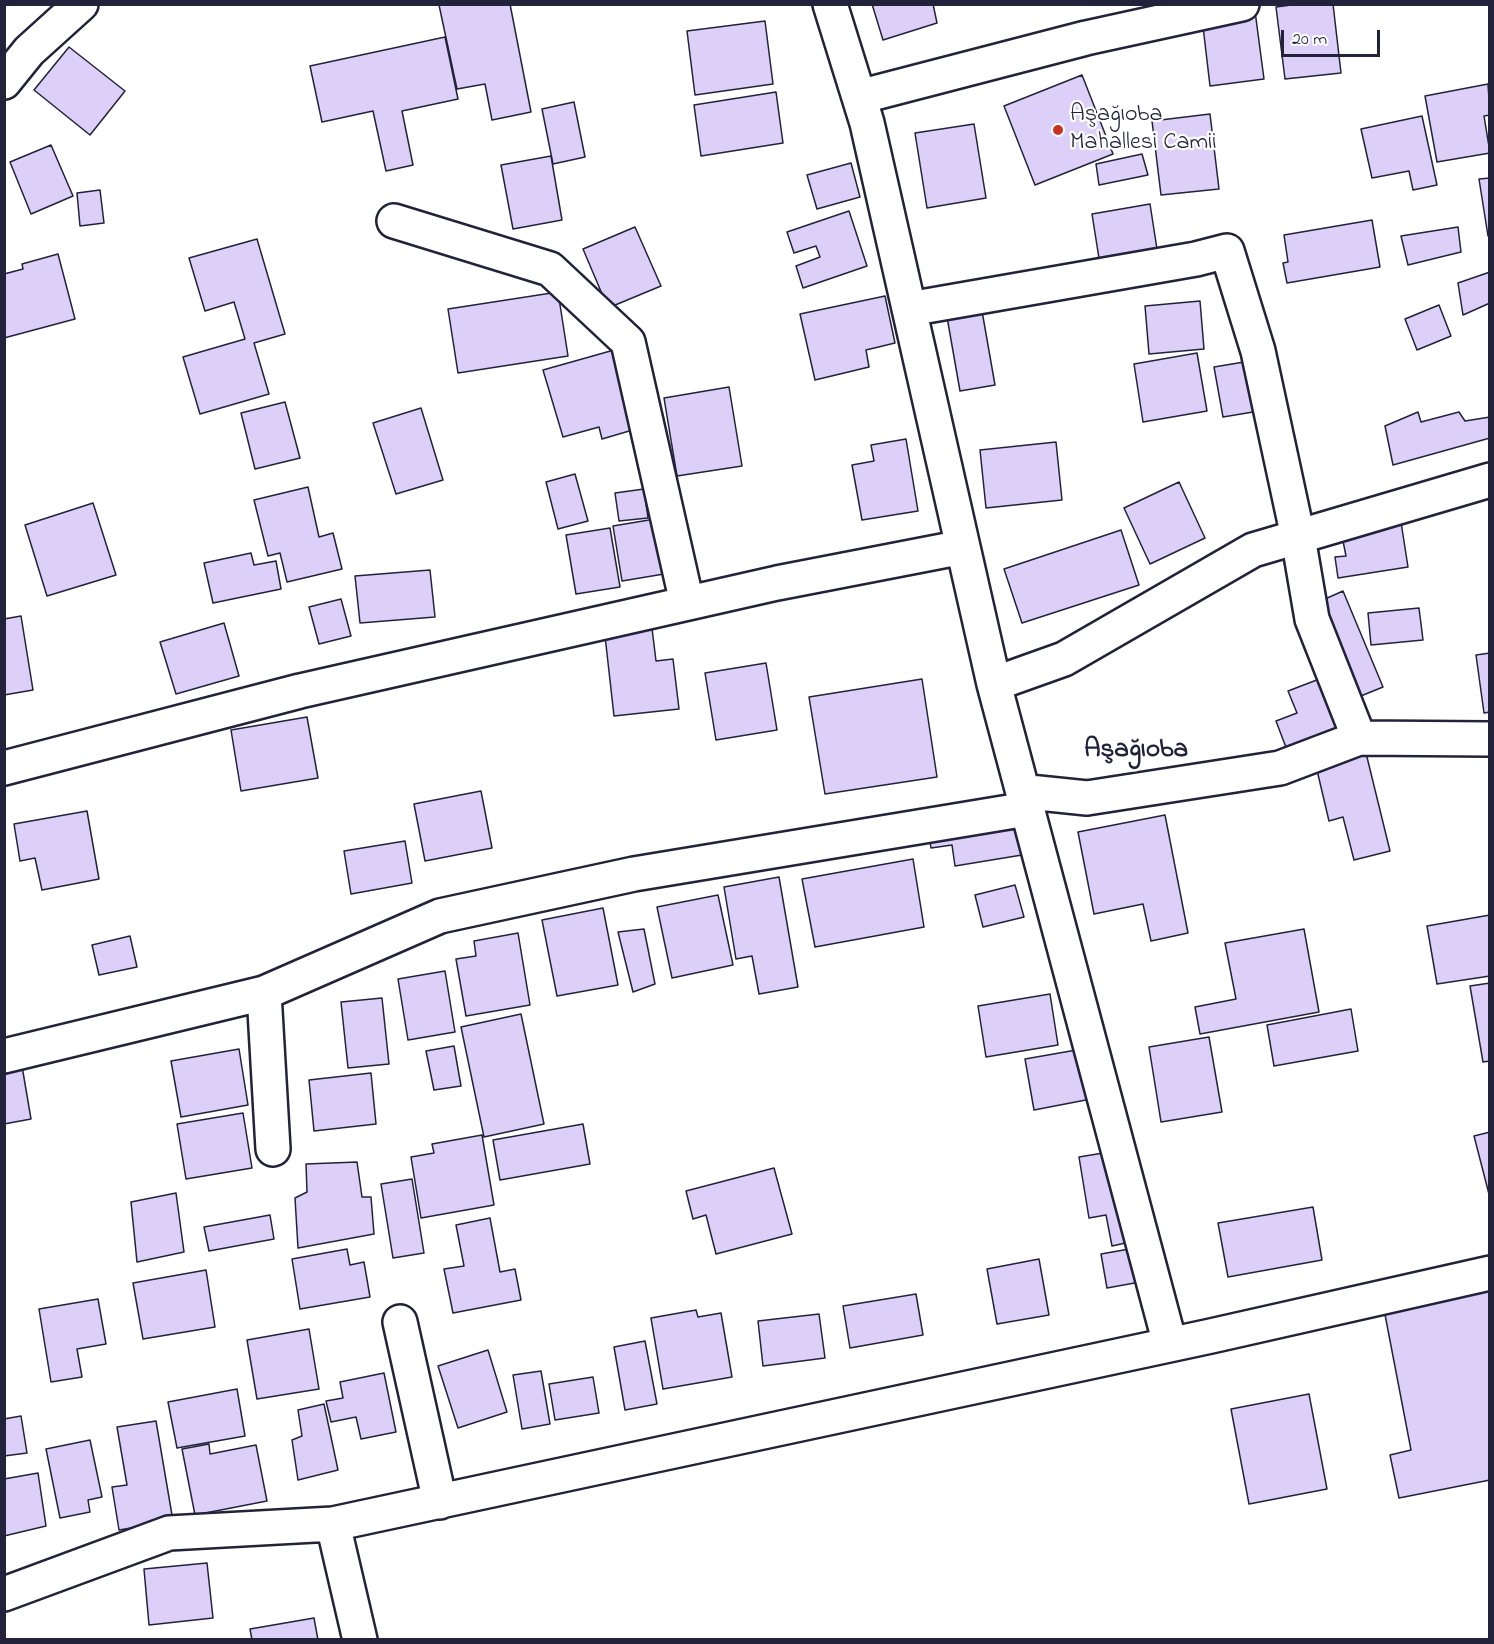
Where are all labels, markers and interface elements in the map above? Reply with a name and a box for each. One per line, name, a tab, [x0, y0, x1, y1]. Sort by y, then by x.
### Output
scale bar	[1284, 18, 1383, 56]
text: 20 m	[1292, 27, 1327, 53]
place label: Aşağıoba Mahallesi Camii	[1070, 102, 1217, 158]
marker: Aşağıoba Mahallesi Camii	[1051, 123, 1065, 137]
district label: Aşağıoba	[1084, 736, 1188, 768]

